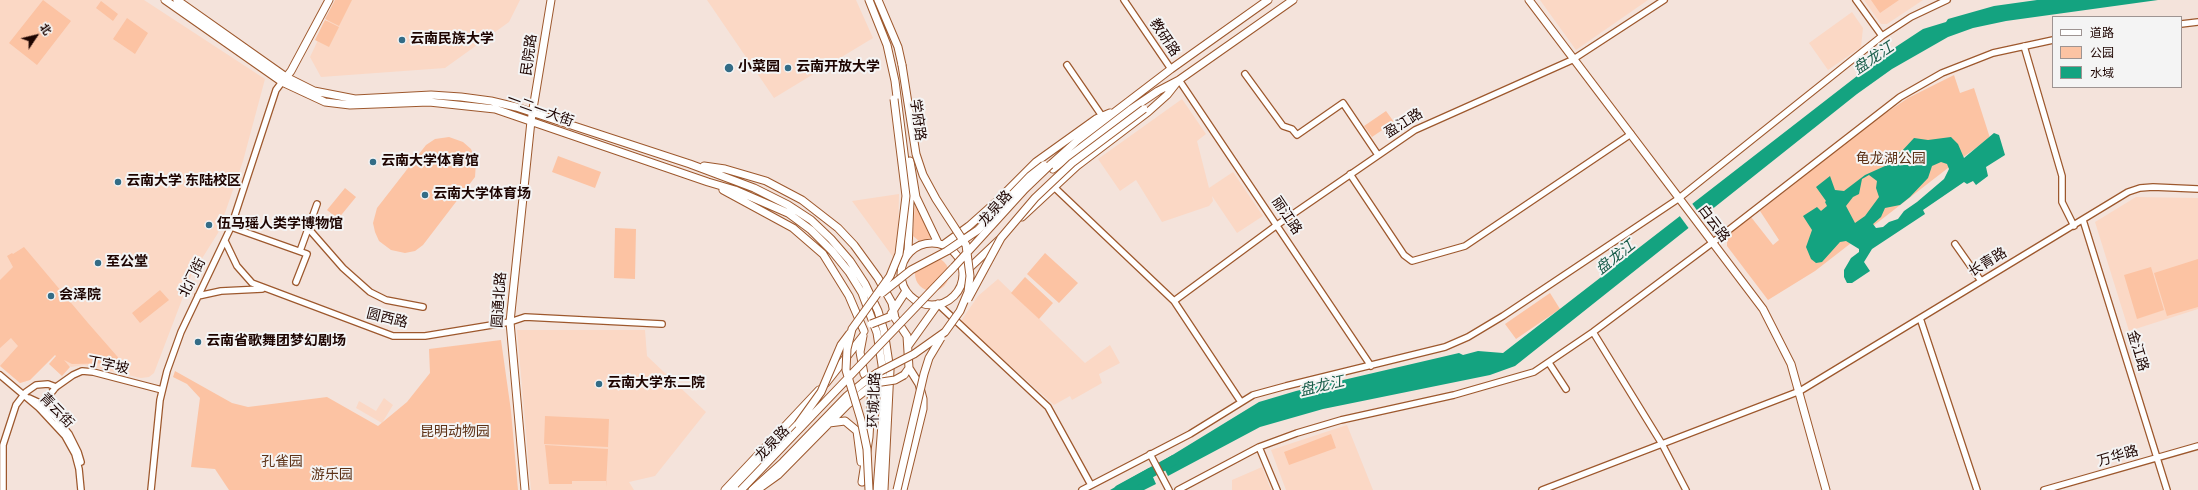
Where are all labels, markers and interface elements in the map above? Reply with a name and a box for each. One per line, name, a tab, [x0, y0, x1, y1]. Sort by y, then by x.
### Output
north arrow	[16, 16, 56, 56]
street label: 教研路	[1145, 16, 1183, 60]
legend	[2052, 16, 2182, 88]
text: 北	[36, 20, 56, 38]
text: 道路	[2090, 23, 2114, 42]
place label: 云南民族大学	[410, 32, 494, 48]
street label: 民院路	[519, 33, 541, 77]
marker: 云南民族大学	[397, 35, 407, 45]
water label: 盘龙江	[1850, 39, 1898, 79]
text: 公园	[2090, 43, 2114, 62]
place label: 小菜园	[738, 60, 780, 76]
place label: 云南开放大学	[796, 60, 880, 76]
marker: 小菜园	[723, 62, 735, 74]
marker: 云南开放大学	[783, 63, 793, 73]
text: 水域	[2090, 63, 2114, 82]
street label: 一二一大街	[504, 91, 576, 131]
street label: 学府路	[906, 98, 928, 142]
street label: 盈江路	[1382, 106, 1426, 142]
park label: 龟龙湖公园	[1856, 152, 1926, 168]
place label: 云南大学体育馆	[381, 154, 479, 170]
marker: 云南大学体育馆	[368, 157, 378, 167]
place label: 云南大学 东陆校区	[126, 174, 241, 190]
marker: 云南大学 东陆校区	[113, 177, 123, 187]
place label: 云南大学体育场	[433, 187, 531, 203]
street label: 龙泉路	[976, 188, 1016, 230]
marker: 云南大学体育场	[420, 190, 430, 200]
street label: 丽江路	[1267, 194, 1305, 238]
street label: 白云路	[1694, 202, 1732, 246]
place label: 伍马瑶人类学博物馆	[217, 217, 343, 233]
marker: 伍马瑶人类学博物馆	[204, 220, 214, 230]
water label: 盘龙江	[1593, 237, 1639, 279]
street label: 长青路	[1966, 245, 2010, 281]
place label: 至公堂	[106, 255, 148, 271]
street label: 北门街	[176, 255, 210, 301]
marker: 至公堂	[93, 258, 103, 268]
street label: 圆通北路	[490, 271, 510, 329]
place label: 会泽院	[59, 288, 101, 304]
marker: 会泽院	[46, 291, 56, 301]
street label: 圆西路	[365, 306, 409, 332]
street label: 金江路	[2123, 328, 2151, 374]
place label: 云南省歌舞团梦幻剧场	[206, 334, 346, 350]
marker: 云南省歌舞团梦幻剧场	[193, 337, 203, 347]
street label: 丁字坡	[86, 354, 130, 378]
street label: 环城北路	[866, 372, 884, 428]
water label: 盘龙江	[1298, 373, 1346, 401]
place label: 云南大学东二院	[607, 376, 705, 392]
marker: 云南大学东二院	[594, 379, 604, 389]
street label: 青云街	[35, 390, 77, 432]
street label: 龙泉路	[752, 423, 794, 465]
park label: 昆明动物园	[420, 425, 490, 441]
street label: 万华路	[2095, 443, 2141, 471]
park label: 孔雀园	[261, 455, 303, 471]
park label: 游乐园	[311, 468, 353, 484]

